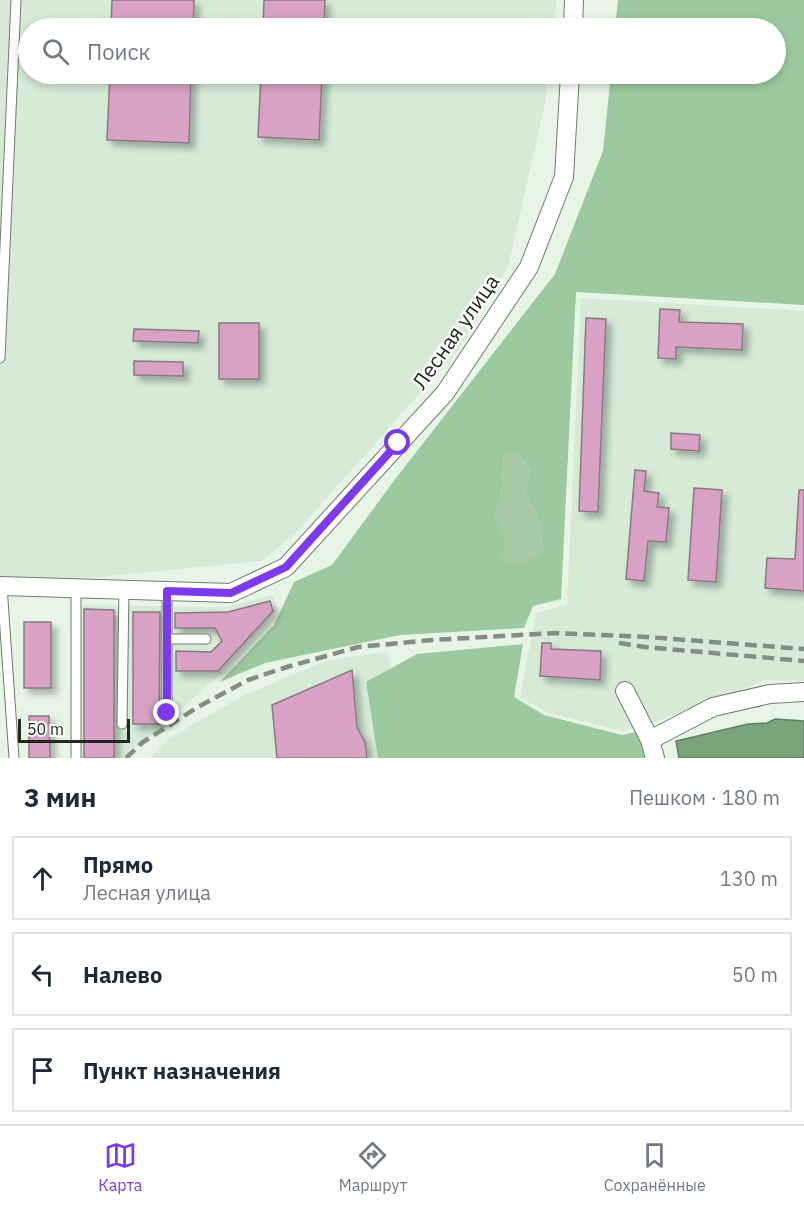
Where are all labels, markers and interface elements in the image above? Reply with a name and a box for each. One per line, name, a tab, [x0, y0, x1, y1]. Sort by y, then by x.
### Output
search box	[18, 18, 786, 84]
icon: search	[39, 35, 72, 68]
text: Поиск	[87, 37, 151, 66]
street label: Лесная улица	[405, 268, 505, 394]
route start	[384, 429, 410, 455]
route end	[153, 699, 179, 725]
scale bar	[18, 716, 130, 744]
text: 50 m	[27, 719, 64, 739]
text: 3 мин	[24, 780, 96, 814]
text: Пешком · 180 m	[629, 784, 780, 811]
text: Прямо	[83, 850, 153, 879]
icon: ahead	[26, 862, 59, 895]
text: 130 m	[720, 865, 778, 892]
text: Лесная улица	[83, 879, 211, 906]
icon: left	[26, 958, 59, 991]
text: Налево	[83, 960, 162, 989]
text: 50 m	[732, 961, 778, 988]
icon: arrive	[26, 1054, 59, 1087]
text: Пункт назначения	[83, 1056, 281, 1085]
tab: Карта	[98, 1139, 142, 1195]
tab: Маршрут	[339, 1139, 407, 1195]
tab: Сохранённые	[604, 1139, 706, 1195]

